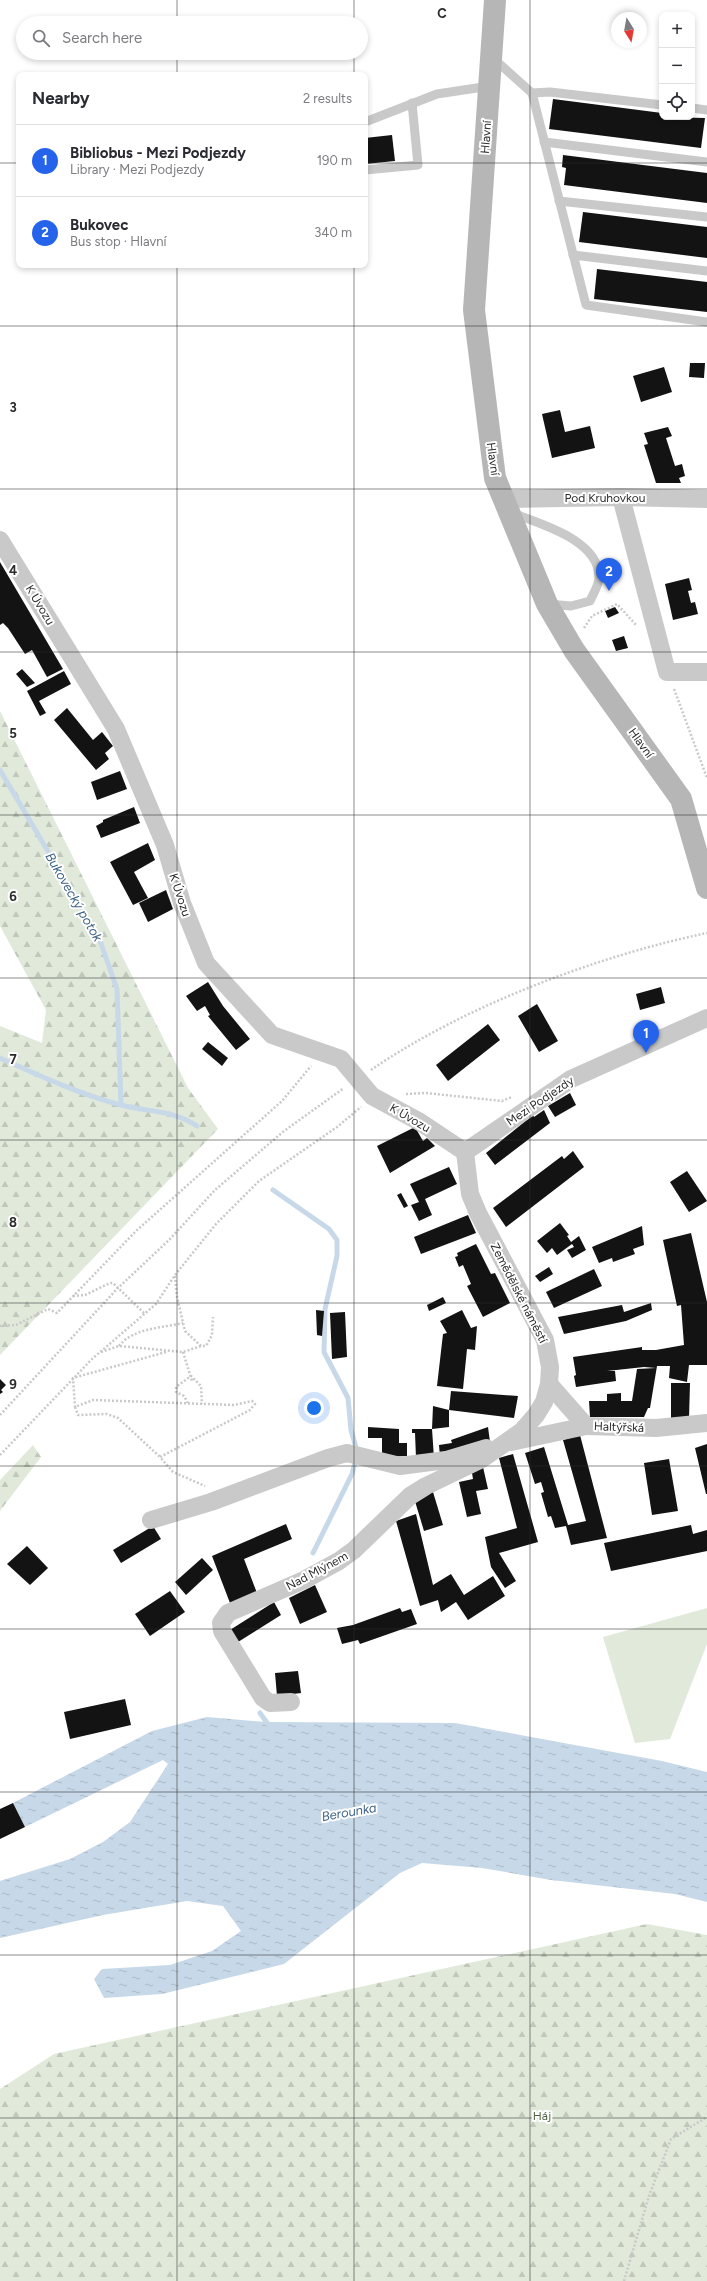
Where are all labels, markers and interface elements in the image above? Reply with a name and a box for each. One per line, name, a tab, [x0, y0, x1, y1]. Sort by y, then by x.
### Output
text: C	[437, 6, 447, 21]
north arrow	[611, 12, 647, 48]
map controls	[659, 12, 695, 120]
button: +	[659, 12, 695, 48]
search box	[16, 16, 368, 60]
icon: search	[30, 27, 52, 49]
text: Search here	[62, 29, 142, 47]
button: −	[659, 48, 695, 84]
button: locate	[659, 84, 695, 120]
text: Nearby	[32, 88, 90, 108]
text: 2 results	[303, 91, 352, 106]
street label: Hlavní	[478, 119, 494, 154]
text: Bibliobus - Mezi Podjezdy	[70, 144, 246, 162]
text: 1	[42, 153, 48, 168]
text: 190 m	[317, 153, 352, 168]
text: Library · Mezi Podjezdy	[70, 162, 204, 177]
text: Bukovec	[70, 216, 128, 234]
text: 2	[41, 225, 49, 240]
text: 340 m	[314, 225, 352, 240]
text: Bus stop · Hlavní	[70, 234, 167, 249]
text: 3	[9, 400, 17, 415]
street label: Hlavní	[484, 441, 502, 478]
street label: Pod Kruhovkou	[565, 491, 645, 505]
pin: 2	[596, 558, 622, 591]
text: 4	[9, 563, 17, 578]
street label: K Úvozu	[23, 582, 57, 628]
street label: Hlavní	[626, 725, 657, 762]
text: 5	[9, 726, 17, 741]
water label: Bukovecký potok	[43, 850, 106, 945]
street label: K Úvozu	[166, 872, 194, 918]
text: 6	[9, 889, 17, 904]
pin: 1	[633, 1020, 659, 1053]
text: 7	[9, 1052, 17, 1067]
street label: Mezi Podjezdy	[504, 1073, 577, 1129]
street label: K Úvozu	[387, 1101, 433, 1135]
text: 8	[9, 1215, 17, 1230]
street label: Zemědělské náměstí	[488, 1241, 551, 1347]
text: 9	[9, 1377, 17, 1392]
your location	[304, 1398, 324, 1418]
street label: Haltýřská	[594, 1419, 644, 1435]
street label: Nad Mlýnem	[284, 1549, 350, 1593]
water label: Berounka	[320, 1800, 378, 1824]
park label: Háj	[533, 2109, 551, 2123]

